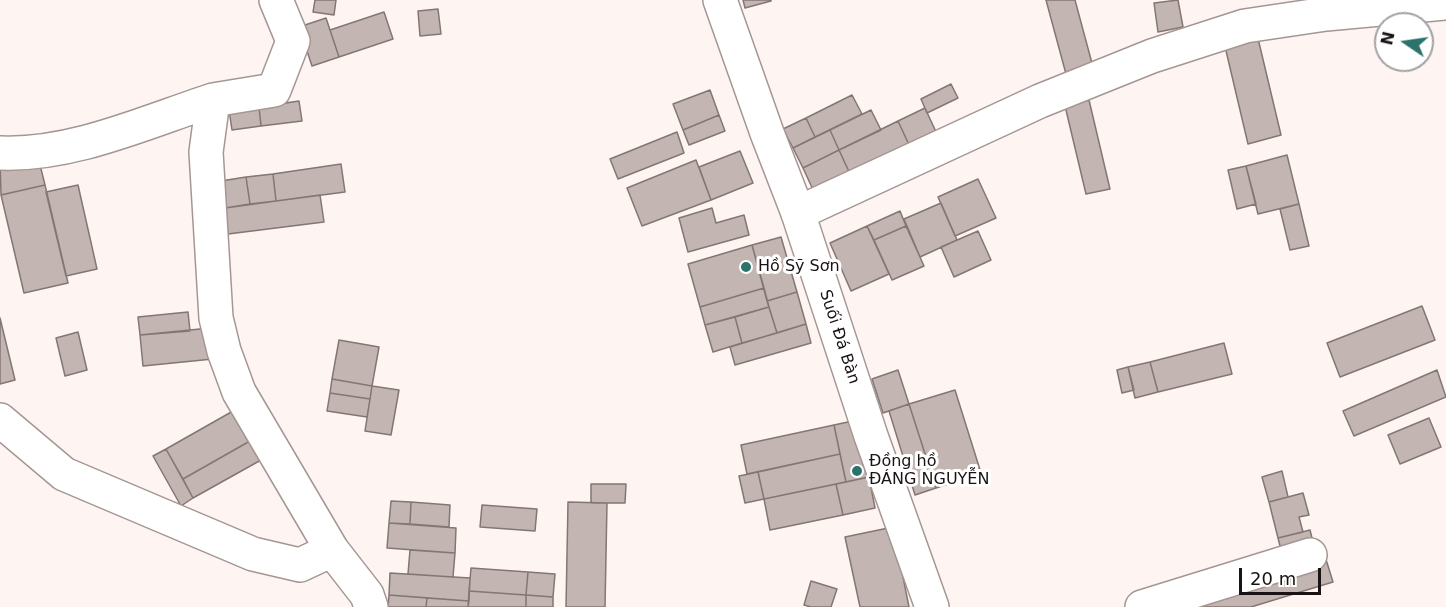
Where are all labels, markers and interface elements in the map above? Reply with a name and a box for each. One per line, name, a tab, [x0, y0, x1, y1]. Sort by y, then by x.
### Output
north arrow	[1374, 12, 1434, 72]
text: N	[1377, 30, 1399, 47]
place label: Hồ Sỹ Sơn	[758, 257, 840, 277]
marker: Hồ Sỹ Sơn	[739, 260, 753, 274]
street label: Suối Đá Bàn	[815, 288, 863, 386]
place label: Đồng hồ ĐÁNG NGUYỄN	[869, 452, 989, 490]
marker: Đồng hồ ĐÁNG NGUYỄN	[850, 464, 864, 478]
scale bar	[1242, 556, 1324, 594]
text: 20 m	[1250, 568, 1296, 589]

